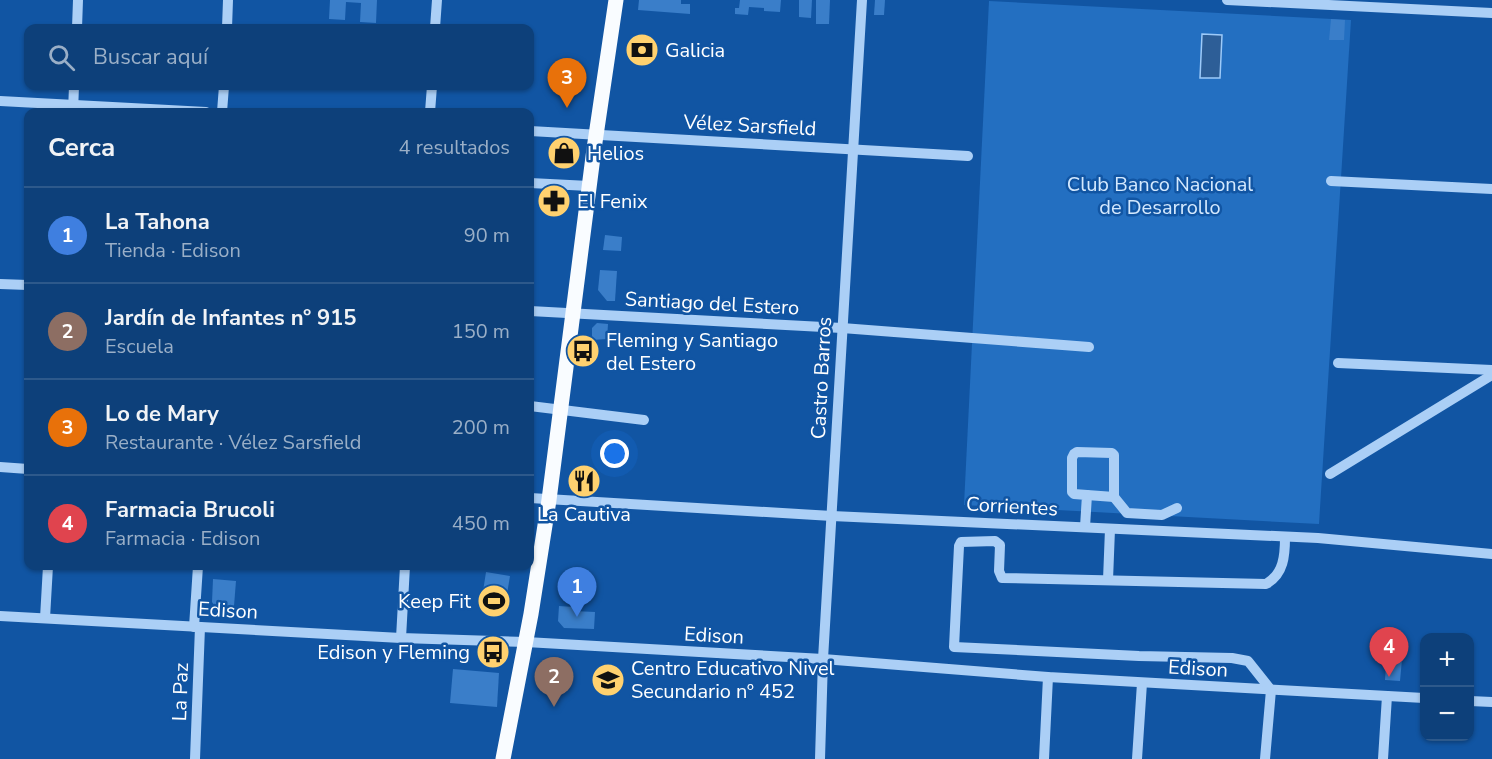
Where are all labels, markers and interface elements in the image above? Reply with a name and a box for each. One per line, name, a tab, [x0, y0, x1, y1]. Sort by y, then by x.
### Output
search box	[24, 24, 534, 90]
bank icon: Galicia	[624, 32, 660, 68]
place label: Galicia	[665, 37, 725, 64]
icon: search	[45, 41, 78, 74]
text: Buscar aquí	[93, 42, 208, 72]
pin: 3	[548, 58, 586, 108]
street label: Vélez Sarsfield	[682, 108, 817, 142]
text: Cerca	[48, 130, 115, 165]
text: 4 resultados	[399, 134, 510, 161]
shop icon: Helios	[546, 135, 582, 171]
place label: Helios	[587, 140, 644, 167]
park label: Club Banco Nacional de Desarrollo	[1067, 171, 1253, 221]
pharmacy icon: El Fenix	[536, 183, 572, 219]
place label: El Fenix	[577, 188, 648, 215]
text: La Tahona	[105, 207, 210, 237]
text: 1	[62, 222, 74, 249]
text: 90 m	[464, 222, 510, 249]
text: Tienda · Edison	[105, 237, 241, 264]
street label: Santiago del Estero	[624, 285, 800, 322]
text: Jardín de Infantes nº 915	[105, 303, 357, 333]
street label: Castro Barros	[805, 316, 838, 440]
text: 2	[62, 318, 74, 345]
text: 150 m	[452, 318, 510, 345]
place label: Fleming y Santiago del Estero	[606, 327, 778, 377]
text: Escuela	[105, 333, 174, 360]
bus stop icon: Fleming y Santiago del Estero	[565, 333, 601, 369]
text: Lo de Mary	[105, 399, 219, 429]
text: 3	[62, 414, 74, 441]
text: 200 m	[452, 414, 510, 441]
text: Restaurante · Vélez Sarsfield	[105, 429, 361, 456]
your location	[600, 439, 629, 468]
restaurant icon: La Cautiva	[566, 463, 602, 499]
street label: Corrientes	[965, 491, 1059, 522]
text: Farmacia Brucoli	[105, 495, 275, 525]
place label: La Cautiva	[537, 501, 631, 528]
text: 4	[62, 510, 74, 537]
text: 450 m	[452, 510, 510, 537]
text: Farmacia · Edison	[105, 525, 260, 552]
pin: 1	[558, 568, 596, 617]
sports icon: Keep Fit	[476, 583, 512, 619]
place label: Keep Fit	[398, 588, 472, 615]
street label: Edison	[197, 595, 259, 626]
street label: Edison	[683, 620, 745, 651]
pin: 4	[1370, 628, 1408, 677]
map controls	[1420, 633, 1474, 741]
button: +	[1420, 633, 1474, 687]
bus stop icon: Edison y Fleming	[475, 634, 511, 670]
place label: Edison y Fleming	[317, 639, 470, 666]
street label: Edison	[1167, 653, 1229, 684]
place label: Centro Educativo Nivel Secundario nº 452	[631, 655, 835, 705]
pin: 2	[534, 658, 574, 707]
street label: La Paz	[166, 662, 195, 722]
school or university icon: Centro Educativo Nivel Secundario nº 452	[590, 662, 626, 698]
button: −	[1420, 687, 1474, 741]

